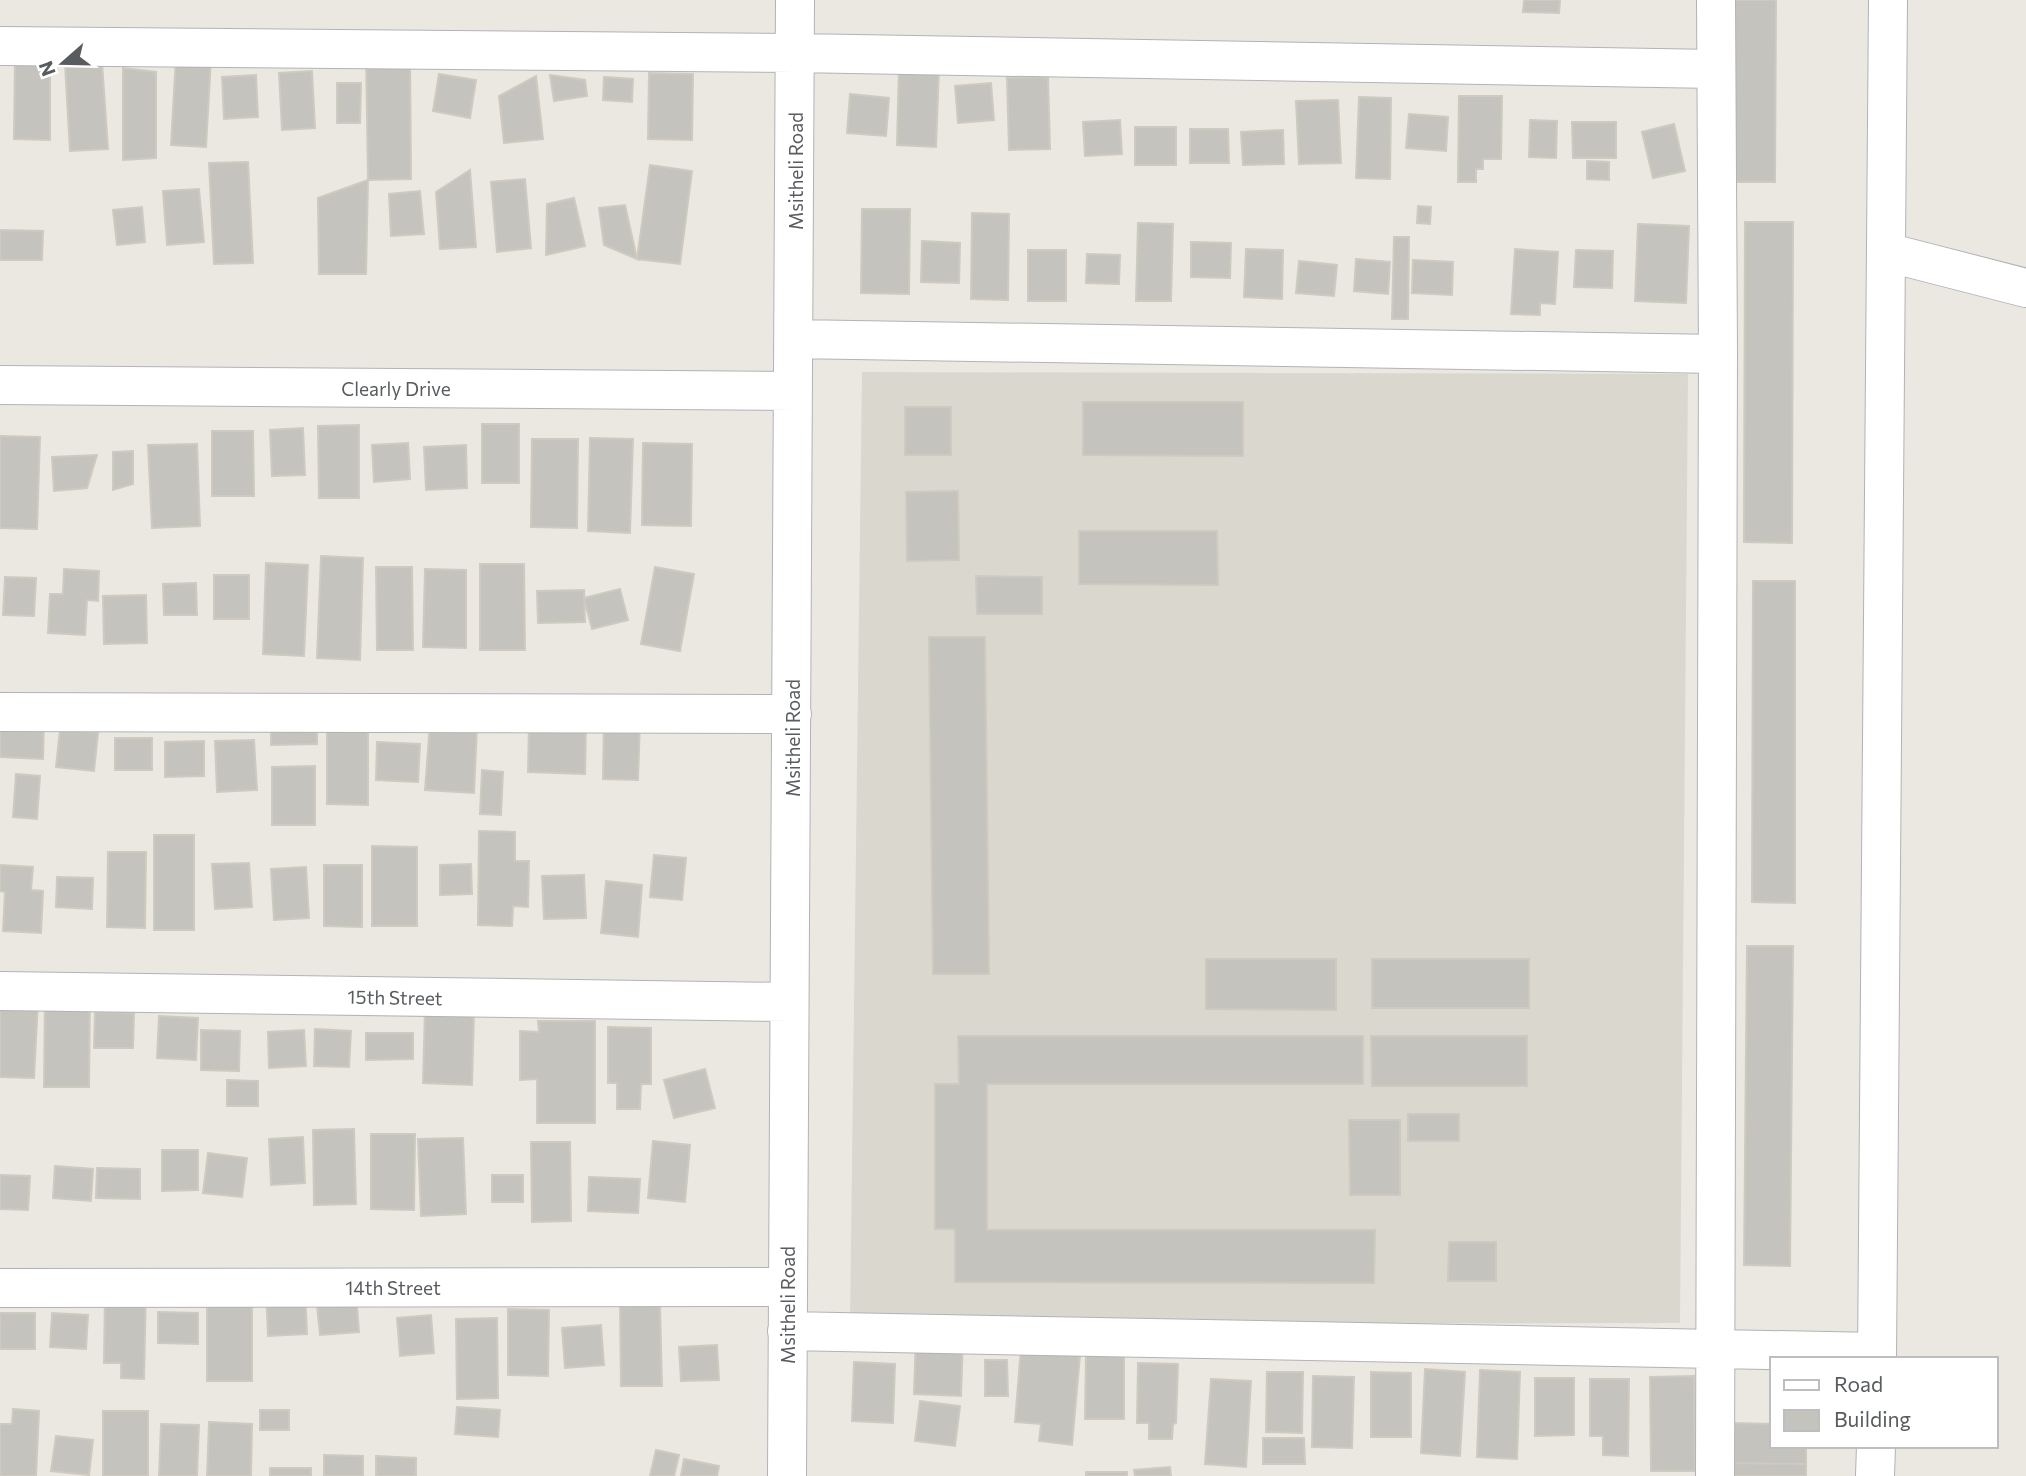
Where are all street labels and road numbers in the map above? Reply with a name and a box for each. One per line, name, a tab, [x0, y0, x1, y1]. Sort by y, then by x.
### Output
street label: Msitheli Road	[784, 112, 807, 230]
street label: Clearly Drive	[341, 377, 451, 400]
street label: Msitheli Road	[781, 679, 804, 797]
street label: 15th Street	[347, 985, 443, 1009]
street label: Msitheli Road	[776, 1246, 799, 1364]
street label: 14th Street	[345, 1276, 441, 1299]

